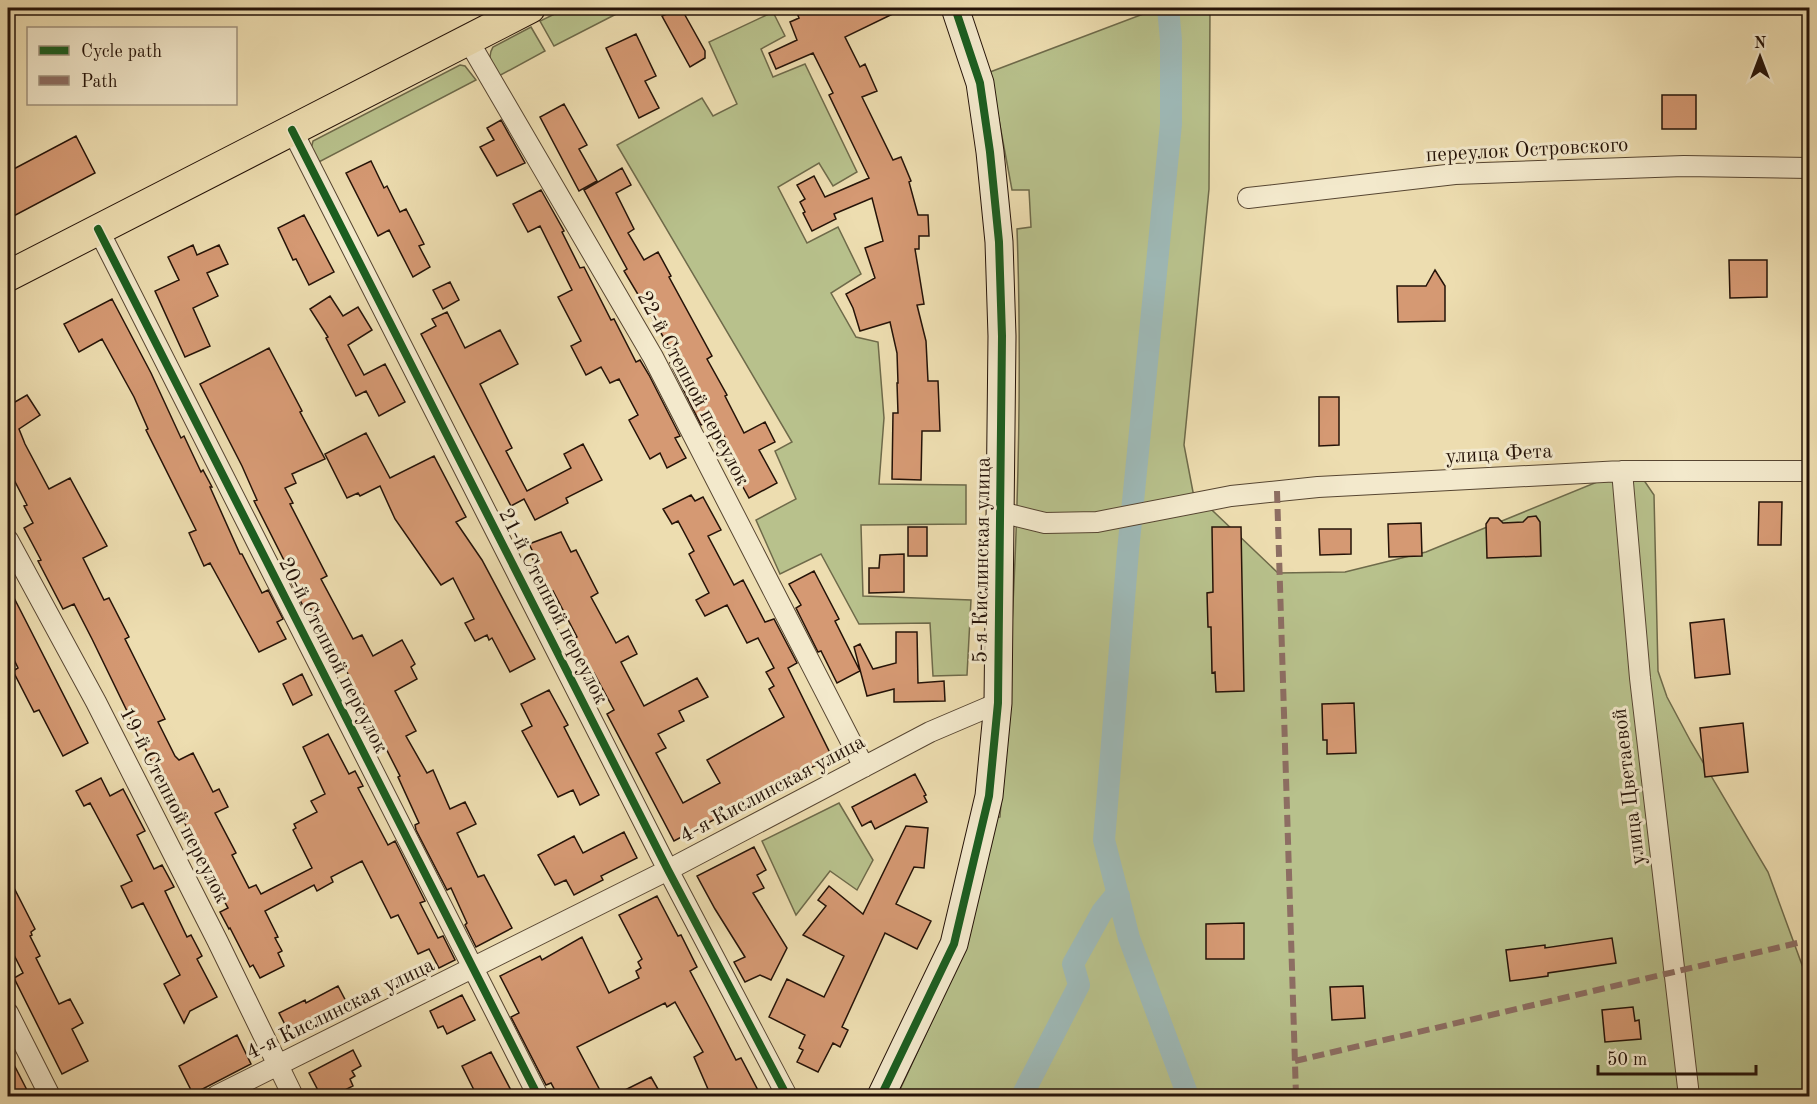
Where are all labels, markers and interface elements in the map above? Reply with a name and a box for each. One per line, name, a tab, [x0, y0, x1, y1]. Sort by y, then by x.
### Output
legend	[27, 27, 237, 105]
north arrow	[1730, 27, 1790, 87]
text: N	[1754, 36, 1767, 52]
text: Cycle path	[81, 43, 162, 61]
text: Path	[81, 73, 118, 91]
street label: переулок Островского	[1425, 135, 1629, 166]
street label: 22-й Степной переулок	[633, 288, 753, 490]
street label: улица Фета	[1445, 441, 1553, 468]
street label: 5-я Кислинская улица	[970, 457, 995, 663]
street label: 21-й Степной переулок	[494, 505, 611, 708]
street label: 20-й Степной переулок	[274, 554, 391, 757]
street label: 19-й Степной переулок	[115, 704, 232, 907]
street label: улица Цветаевой	[1609, 707, 1650, 866]
street label: 4-я Кислинская улица	[677, 732, 869, 847]
street label: 4-я Кислинская улица	[243, 955, 438, 1064]
scale bar	[1598, 1038, 1756, 1076]
text: 50 m	[1607, 1051, 1647, 1069]

